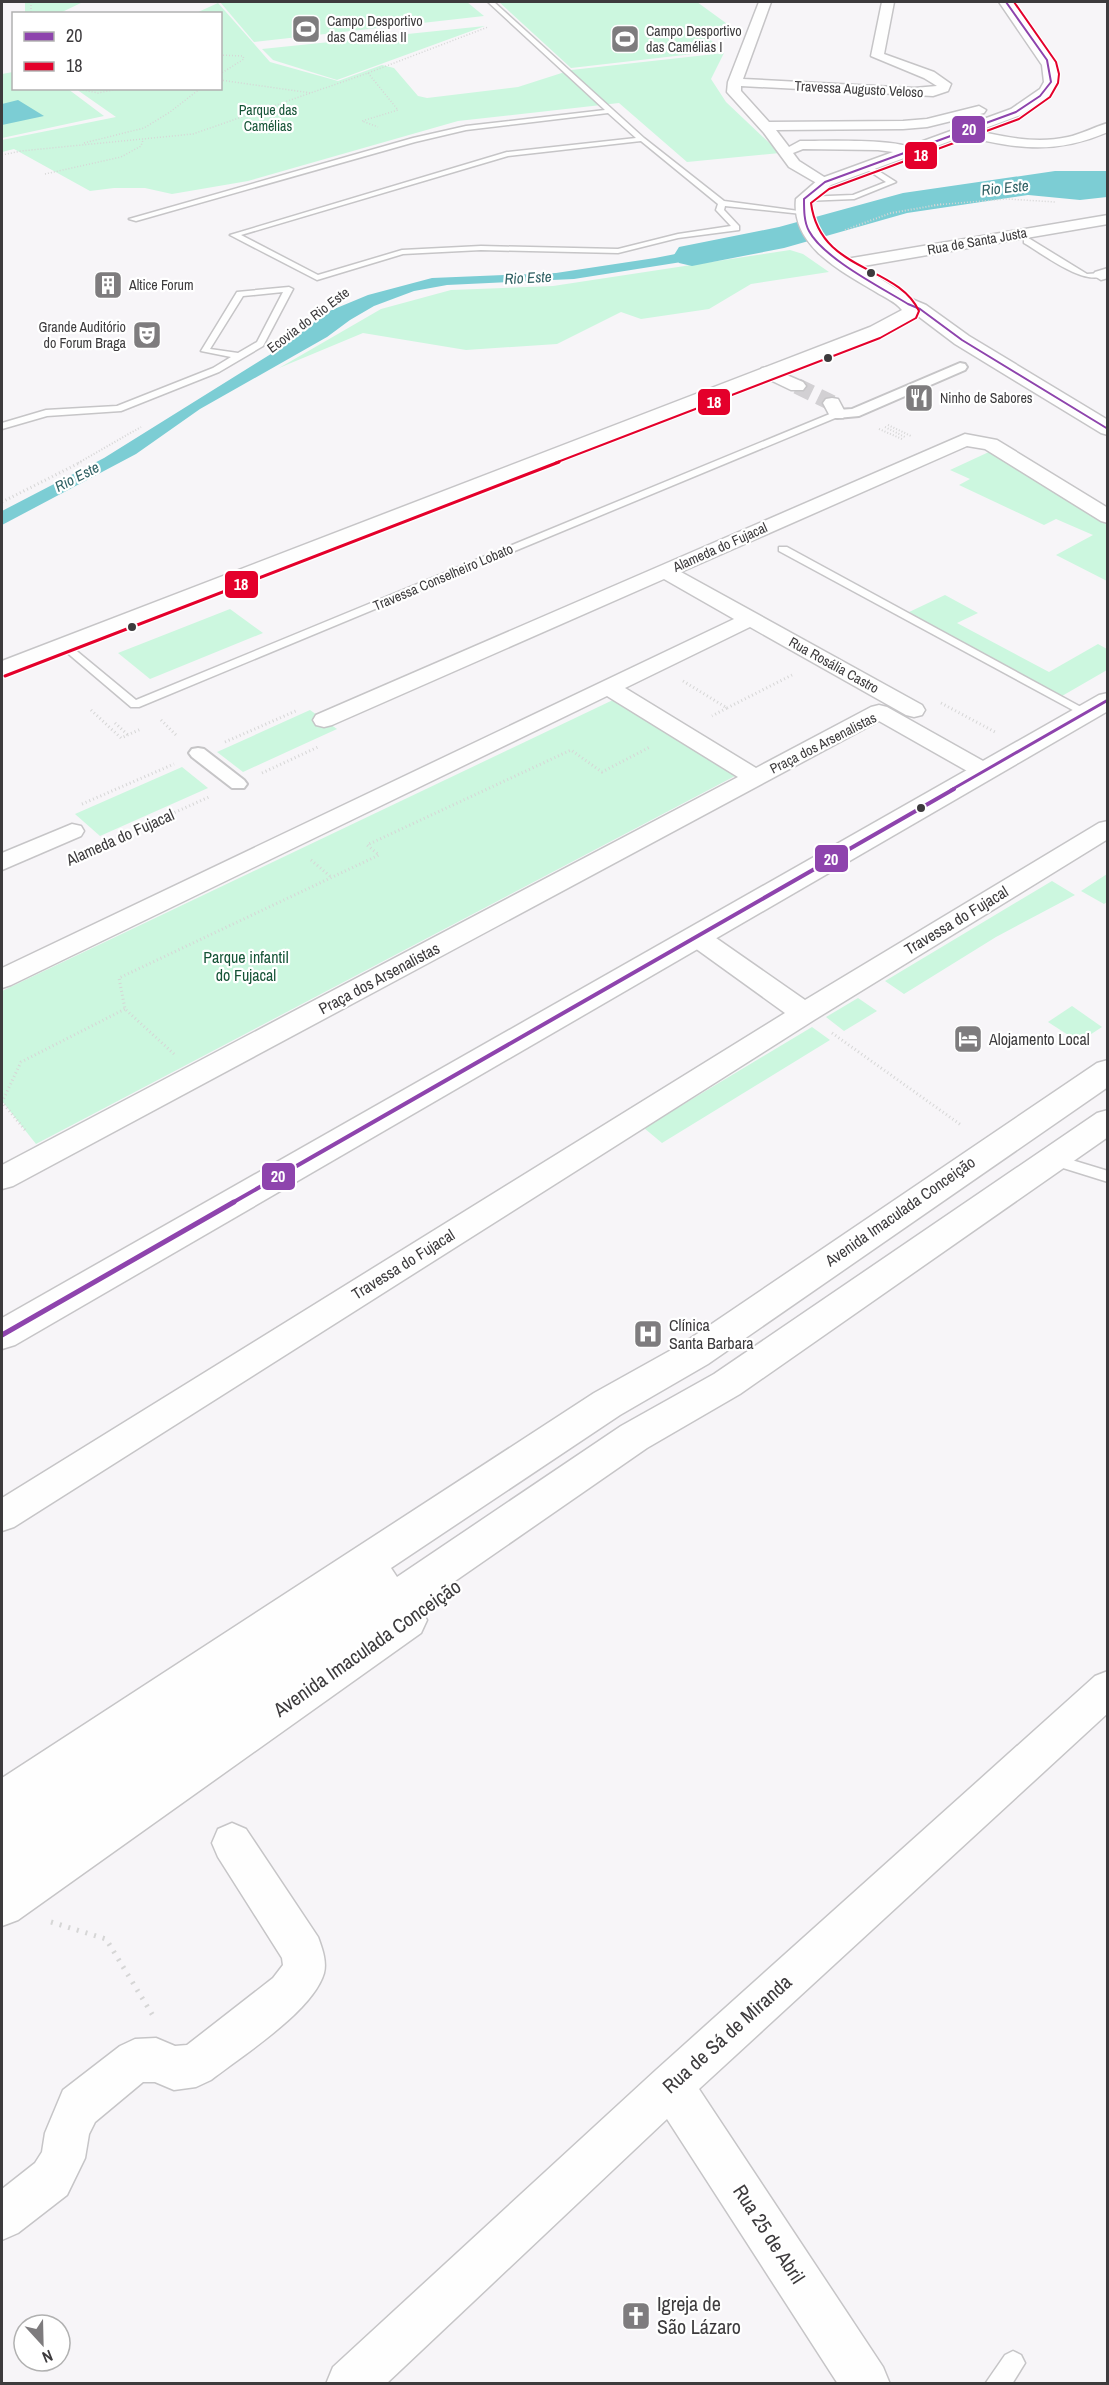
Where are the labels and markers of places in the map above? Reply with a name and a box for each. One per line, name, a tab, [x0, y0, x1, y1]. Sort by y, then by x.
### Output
place label: Campo Desportivo das Camélias II	[327, 12, 423, 46]
sports icon: Campo Desportivo das Camélias II	[290, 13, 322, 45]
place label: Campo Desportivo das Camélias I	[646, 22, 742, 56]
sports icon: Campo Desportivo das Camélias I	[609, 23, 641, 55]
unlabelled marker	[865, 267, 877, 279]
building icon: Altice Forum	[92, 269, 124, 301]
place label: Altice Forum	[128, 276, 194, 294]
place label: Grande Auditório do Forum Braga	[39, 318, 127, 352]
theatre icon: Grande Auditório do Forum Braga	[131, 319, 163, 351]
unlabelled marker	[822, 352, 834, 364]
restaurant icon: Ninho de Sabores	[903, 382, 935, 414]
place label: Ninho de Sabores	[940, 389, 1033, 407]
unlabelled marker	[126, 621, 138, 633]
unlabelled marker	[915, 802, 927, 814]
hotel icon: Alojamento Local	[952, 1023, 984, 1055]
place label: Alojamento Local	[988, 1028, 1090, 1050]
place label: Clínica Santa Barbara	[669, 1314, 754, 1354]
hospital icon: Clínica Santa Barbara	[632, 1318, 664, 1350]
place label: Igreja de São Lázaro	[657, 2290, 741, 2340]
church icon: Igreja de São Lázaro	[620, 2300, 652, 2332]

